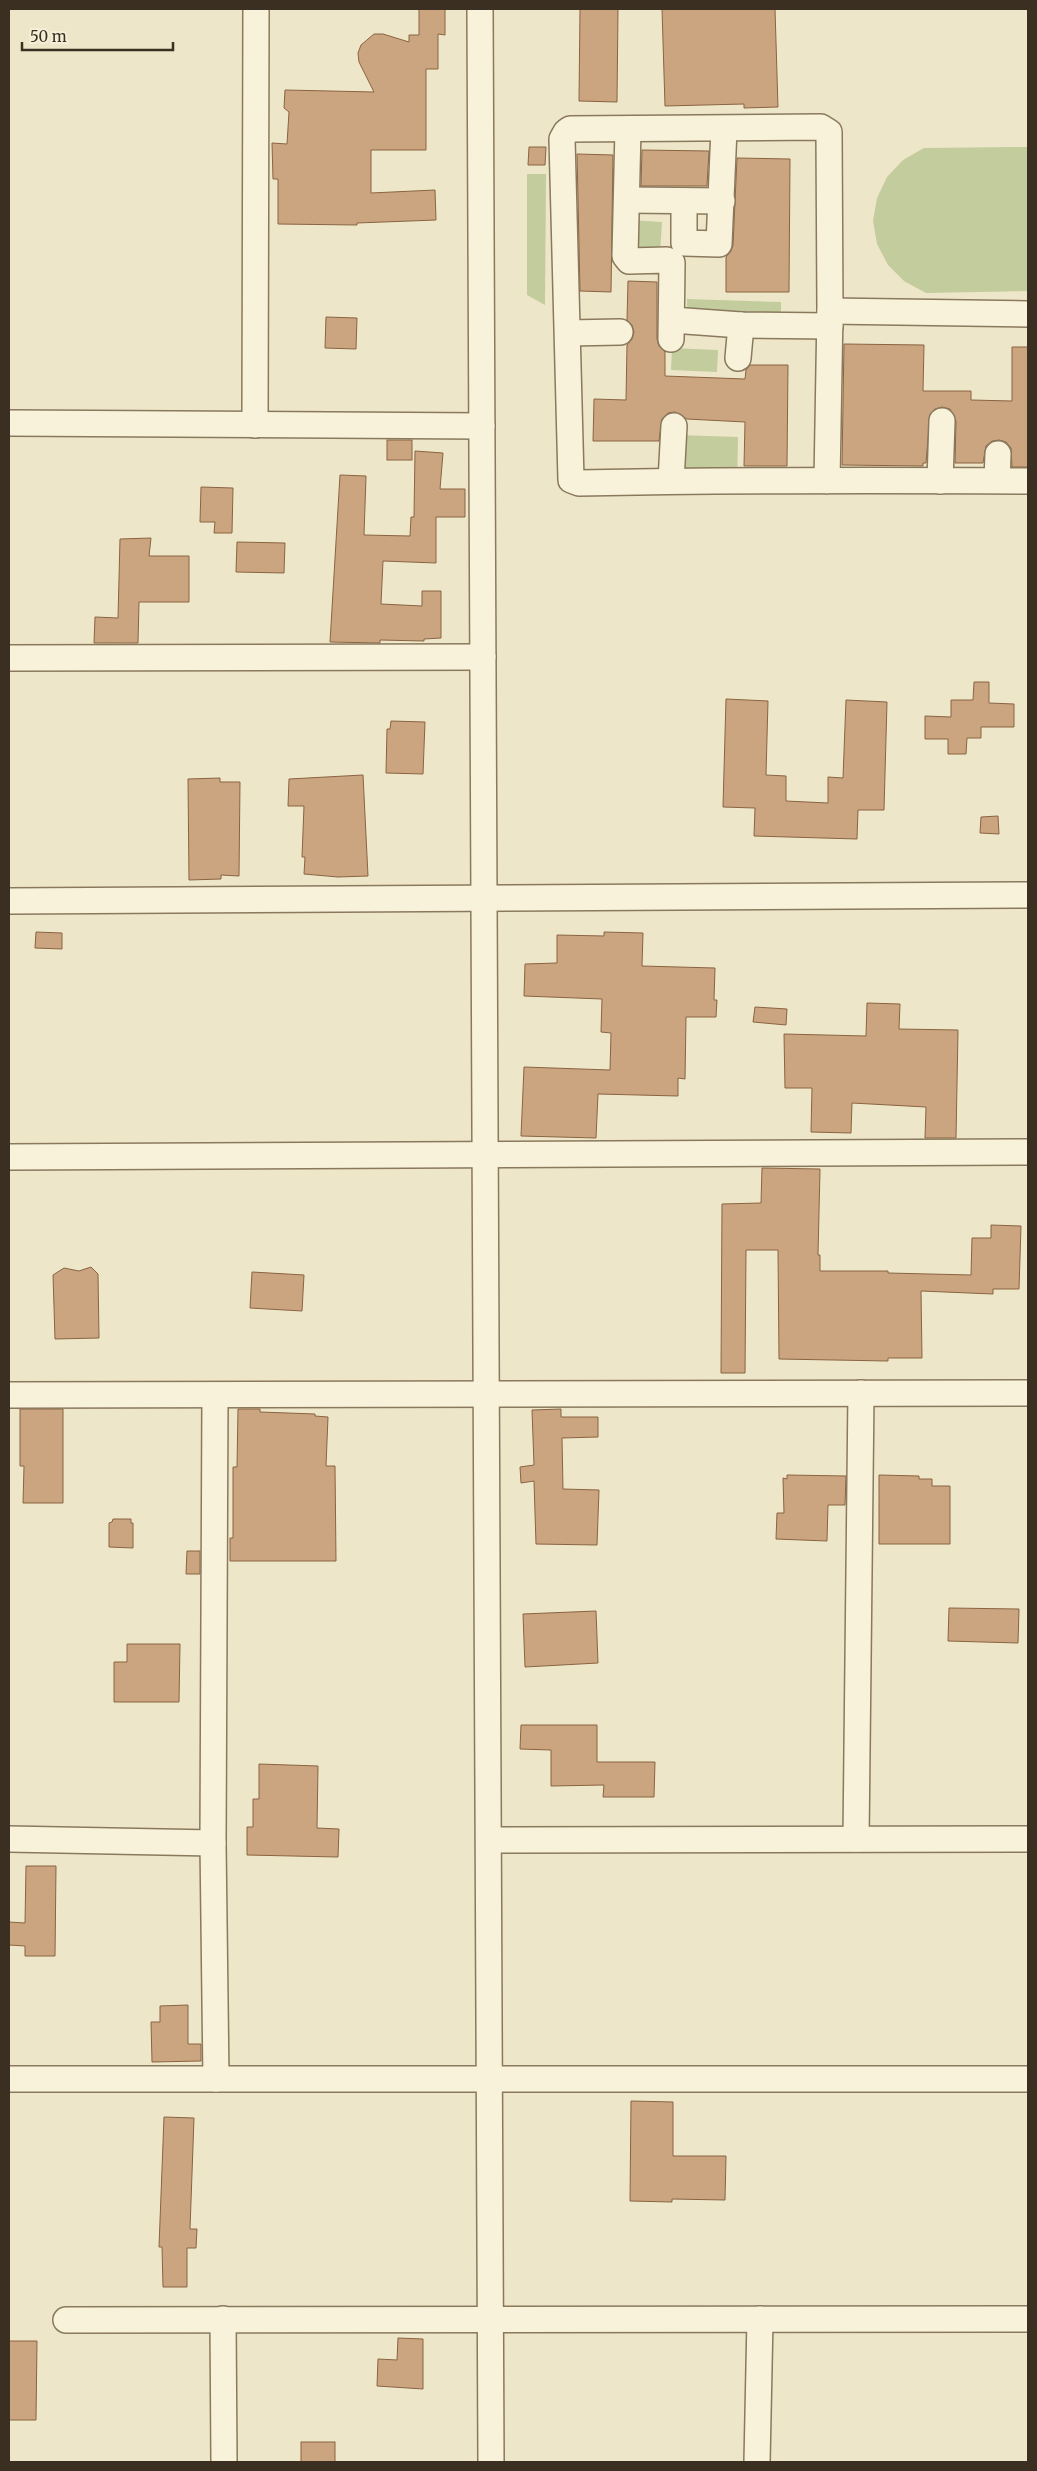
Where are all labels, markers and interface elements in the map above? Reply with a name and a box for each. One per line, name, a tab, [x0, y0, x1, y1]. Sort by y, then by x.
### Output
scale bar	[22, 20, 174, 52]
text: 50 m	[30, 27, 67, 46]

